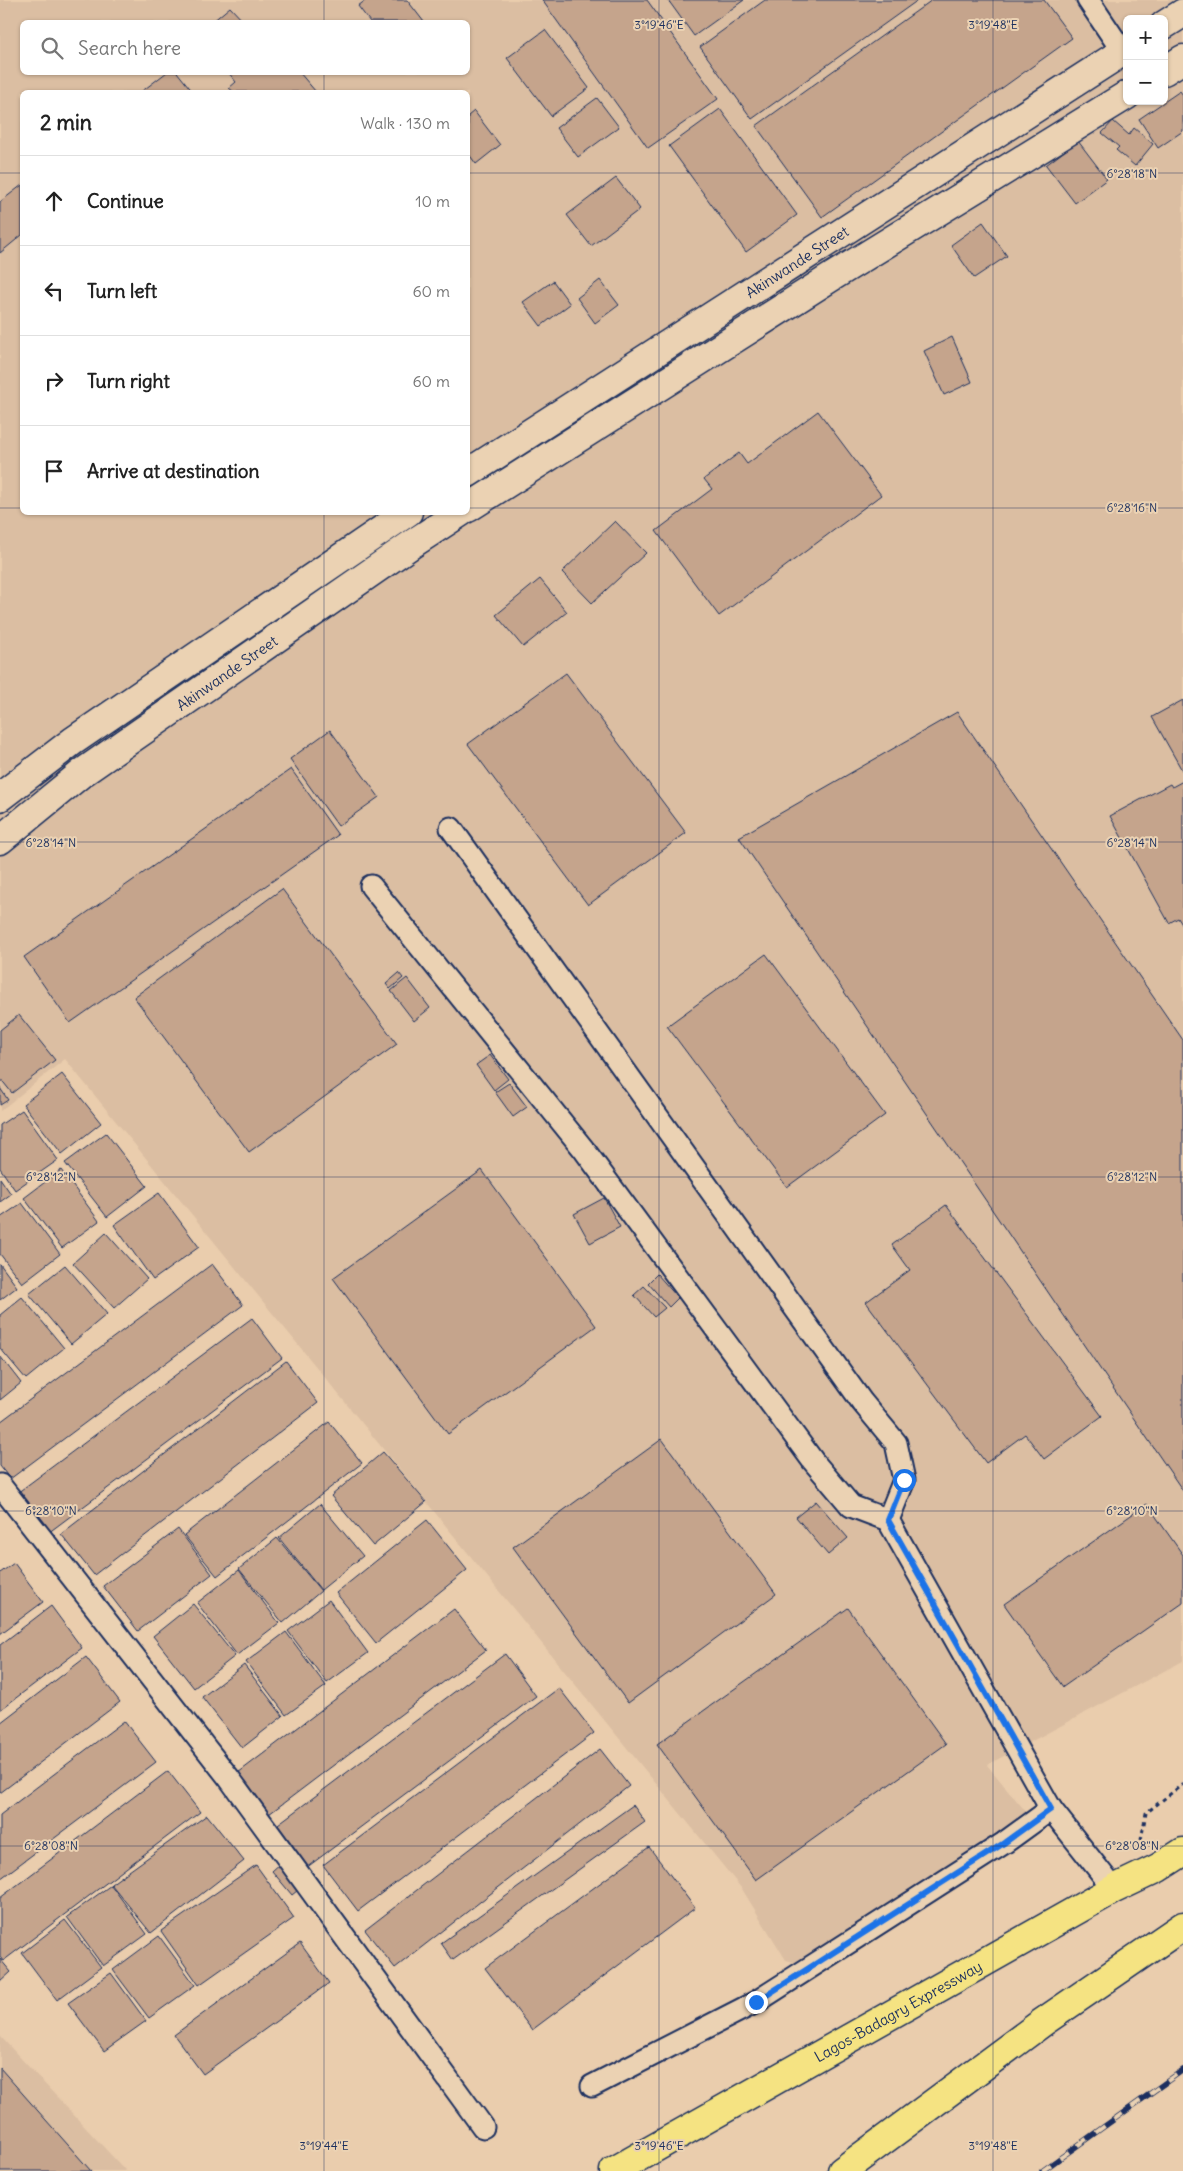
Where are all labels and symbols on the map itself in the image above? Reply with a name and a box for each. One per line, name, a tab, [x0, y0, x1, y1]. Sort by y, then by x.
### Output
text: 3°19'46"E	[634, 17, 684, 32]
text: 3°19'48"E	[968, 17, 1018, 32]
text: 6°28'18"N	[1107, 166, 1157, 181]
street label: Akinwande Street	[742, 221, 852, 302]
text: 6°28'16"N	[1107, 500, 1157, 515]
street label: Akinwande Street	[172, 631, 281, 714]
text: 6°28'14"N	[26, 835, 76, 850]
text: 6°28'14"N	[1107, 835, 1157, 850]
text: 6°28'12"N	[26, 1169, 76, 1184]
text: 6°28'12"N	[1107, 1169, 1157, 1184]
route start	[893, 1469, 916, 1492]
text: 6°28'10"N	[25, 1503, 77, 1518]
text: 6°28'10"N	[1106, 1503, 1158, 1518]
text: 6°28'08"N	[24, 1838, 78, 1853]
text: 6°28'08"N	[1105, 1838, 1159, 1853]
street label: Lagos-Badagry Expressway	[811, 1956, 985, 2066]
route end	[745, 1991, 768, 2014]
text: 3°19'44"E	[299, 2138, 349, 2153]
text: 3°19'46"E	[634, 2138, 684, 2153]
text: 3°19'48"E	[968, 2138, 1018, 2153]

